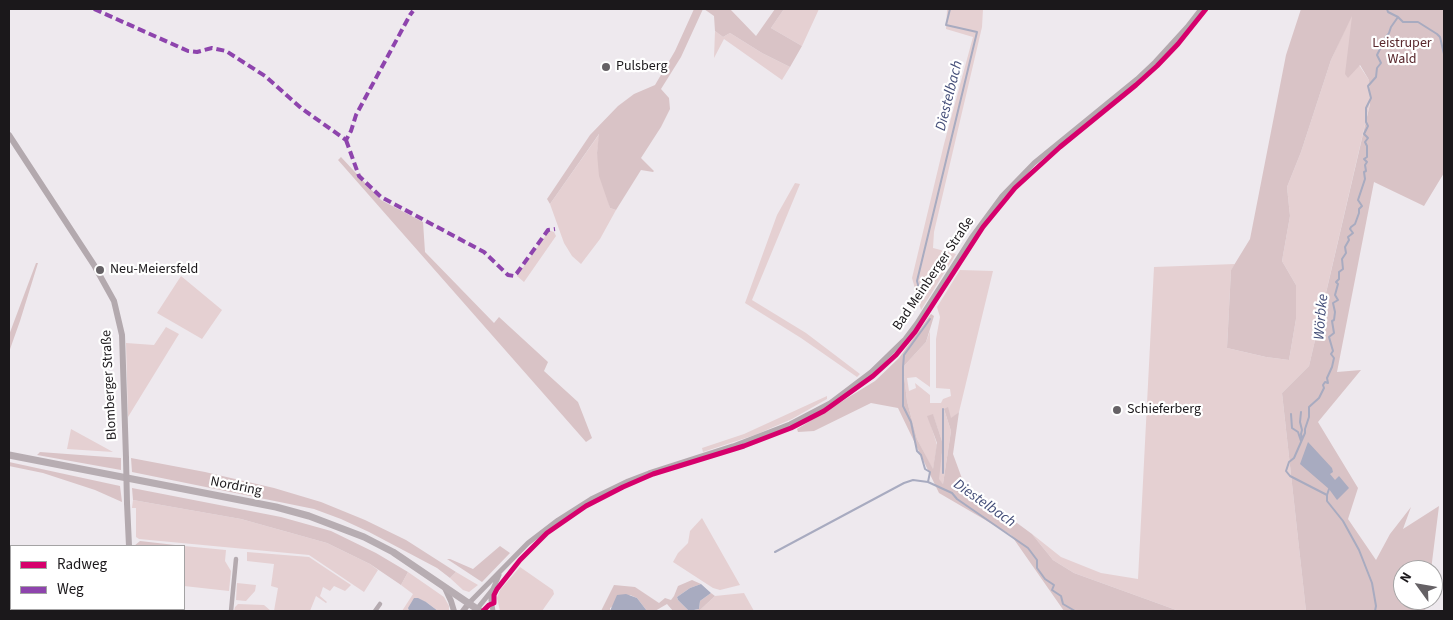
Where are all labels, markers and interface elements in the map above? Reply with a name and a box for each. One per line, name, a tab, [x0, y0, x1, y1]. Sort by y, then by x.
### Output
park label: Leistruper Wald	[1372, 36, 1432, 68]
place label: Pulsberg	[616, 59, 667, 75]
water label: Diestelbach	[933, 59, 967, 133]
marker: Pulsberg	[600, 61, 612, 73]
street label: Bad Meinberger Straße	[890, 214, 978, 334]
place label: Neu-Meiersfeld	[110, 262, 198, 278]
marker: Neu-Meiersfeld	[94, 264, 106, 276]
water label: Wörbke	[1311, 293, 1333, 341]
street label: Blomberger Straße	[99, 329, 121, 441]
place label: Schieferberg	[1127, 402, 1201, 418]
marker: Schieferberg	[1111, 404, 1123, 416]
street label: Nordring	[209, 474, 263, 500]
water label: Diestelbach	[949, 476, 1019, 532]
legend	[10, 545, 185, 610]
text: Radweg	[57, 554, 107, 575]
north arrow	[1393, 560, 1443, 610]
text: N	[1395, 568, 1417, 587]
text: Weg	[57, 579, 84, 600]

